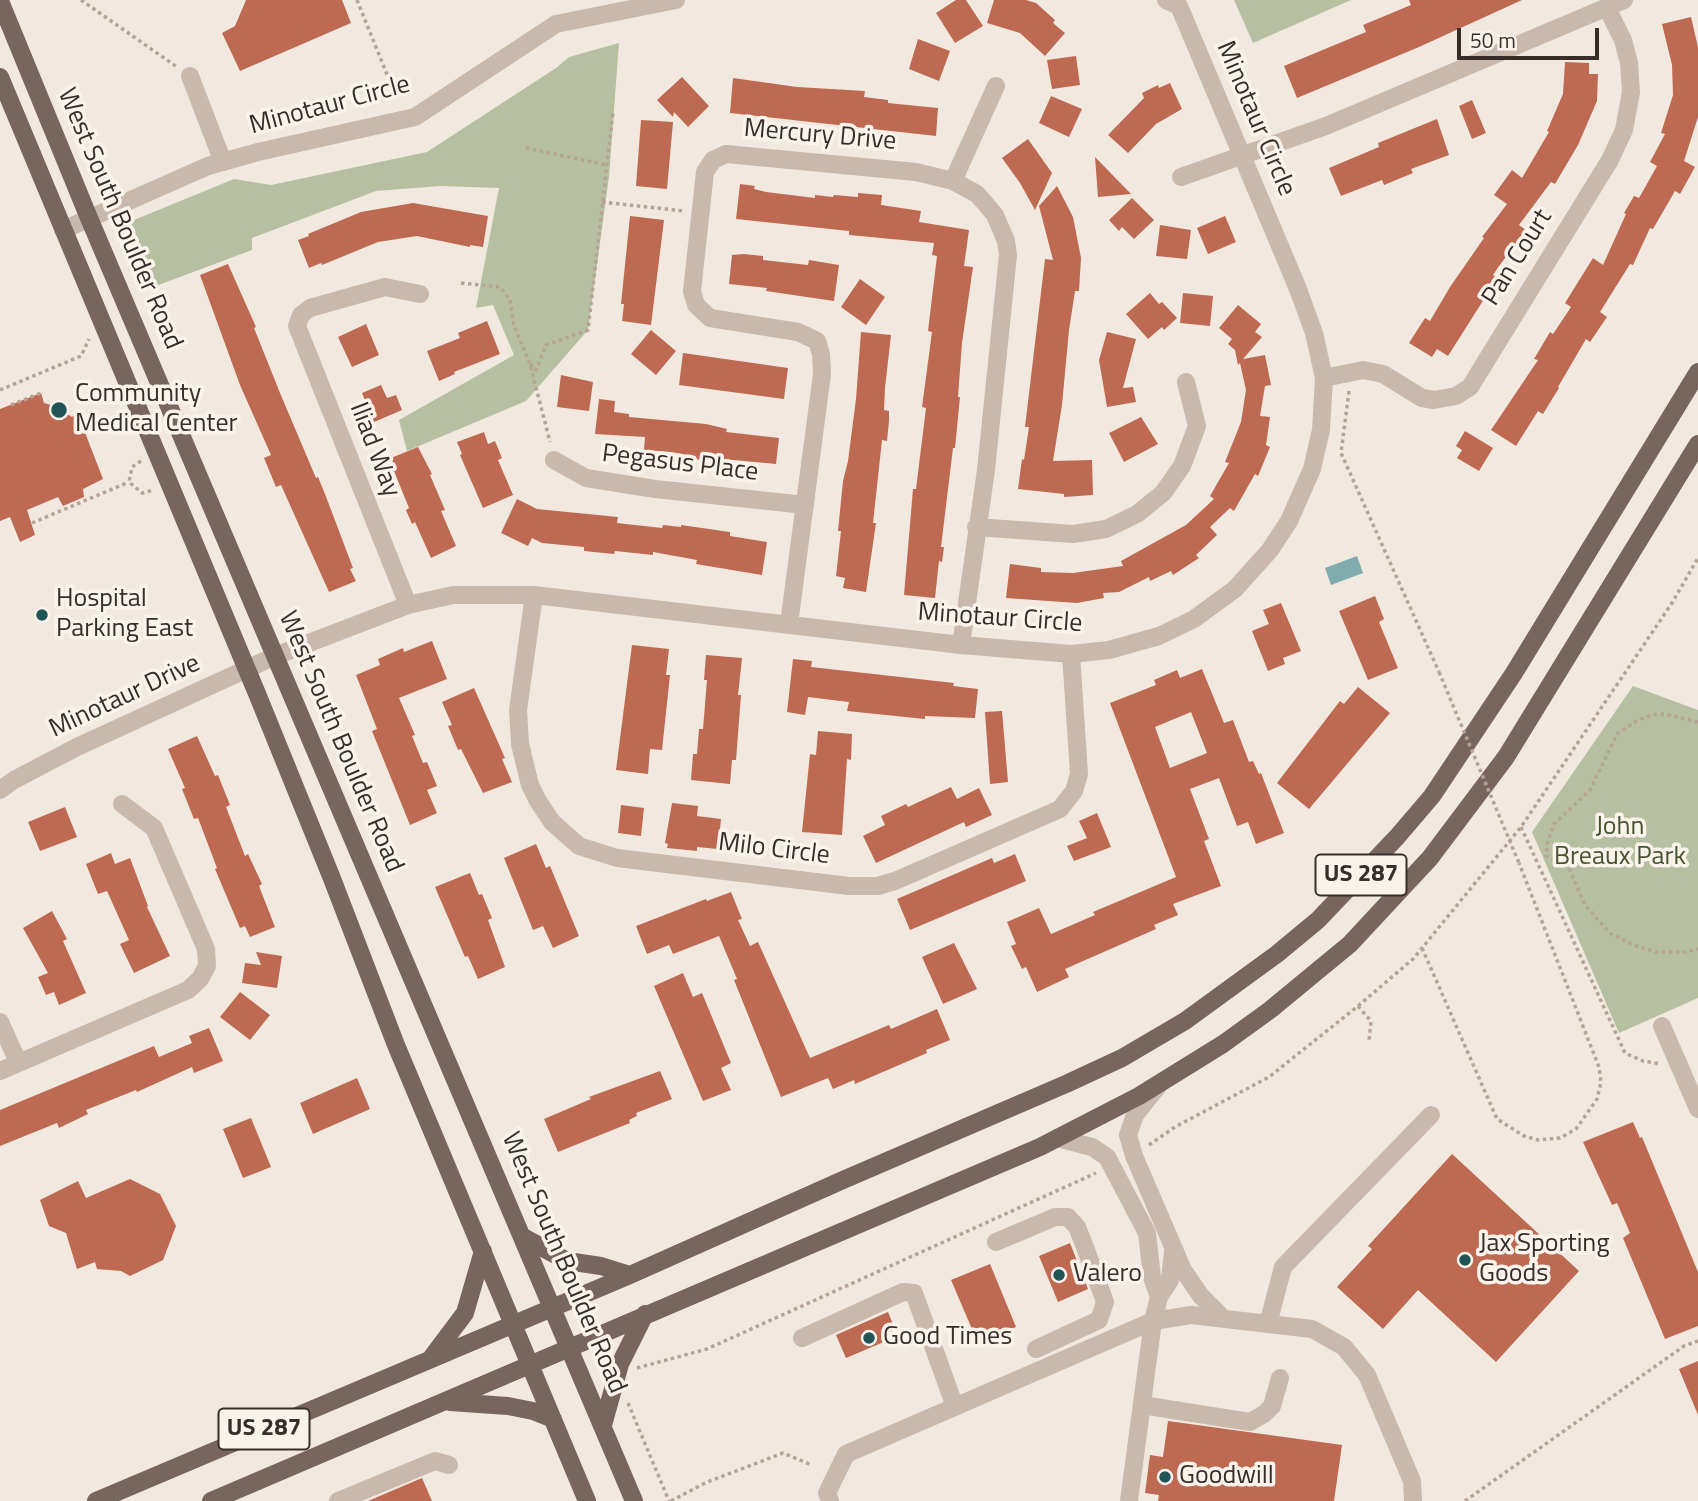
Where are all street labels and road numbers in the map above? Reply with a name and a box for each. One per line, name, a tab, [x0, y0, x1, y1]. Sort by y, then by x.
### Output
street label: Minotaur Circle	[1208, 37, 1302, 201]
street label: Minotaur Circle	[246, 70, 414, 142]
street label: West South Boulder Road	[50, 84, 188, 354]
street label: Mercury Drive	[743, 114, 897, 158]
street label: Pan Court	[1476, 204, 1560, 312]
street label: Iliad Way	[342, 398, 406, 502]
street label: Pegasus Place	[600, 439, 760, 489]
street label: Minotaur Circle	[917, 598, 1083, 640]
street label: West South Boulder Road	[271, 607, 409, 877]
street label: Minotaur Drive	[45, 648, 205, 746]
street label: Milo Circle	[716, 828, 832, 872]
road number: US 287	[1316, 854, 1406, 896]
street label: West South Boulder Road	[494, 1128, 632, 1398]
road number: US 287	[218, 1408, 310, 1450]

